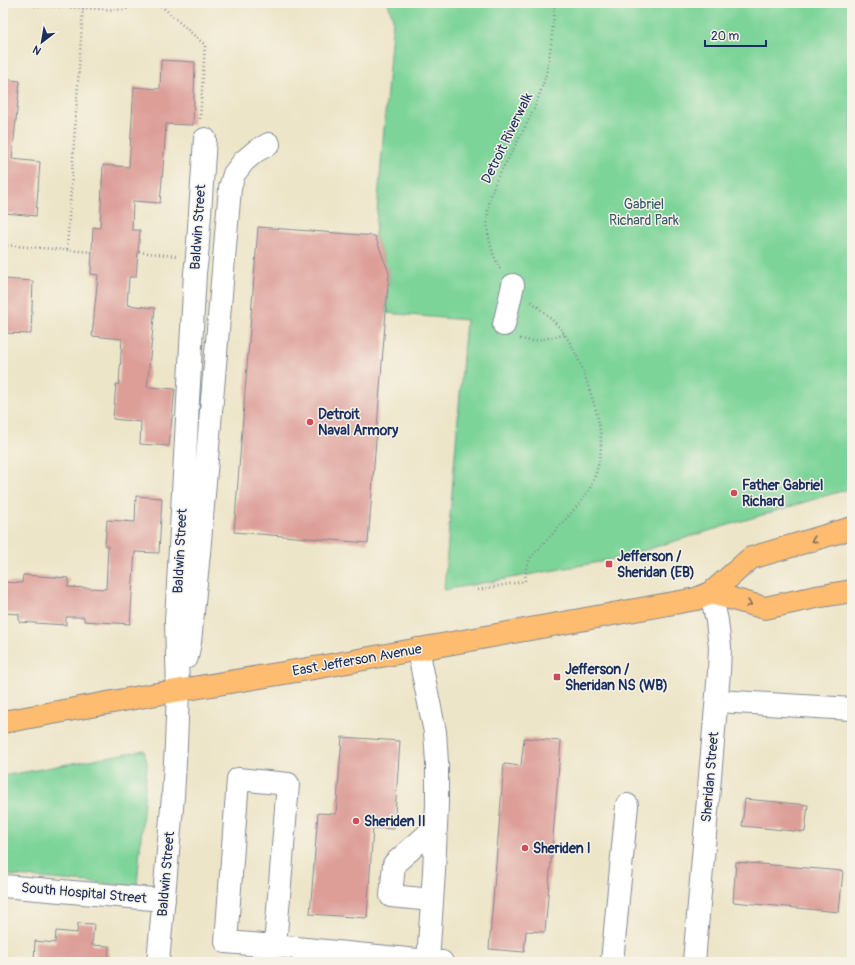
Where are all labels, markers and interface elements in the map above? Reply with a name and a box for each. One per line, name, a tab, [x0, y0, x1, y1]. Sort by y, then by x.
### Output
north arrow	[22, 22, 62, 62]
scale bar	[705, 22, 766, 48]
text: 20 m	[711, 29, 740, 44]
text: N	[30, 42, 44, 58]
street label: Detroit Riverwalk	[478, 90, 536, 186]
street label: Baldwin Street	[187, 183, 209, 270]
park label: Gabriel Richard Park	[609, 196, 679, 229]
place label: Detroit Naval Armory	[318, 406, 398, 439]
marker: Detroit Naval Armory	[305, 417, 315, 427]
place label: Father Gabriel Richard	[742, 477, 823, 510]
marker: Father Gabriel Richard	[729, 488, 739, 498]
street label: Baldwin Street	[169, 508, 191, 594]
one-way arrow	[810, 535, 817, 544]
place label: Jefferson / Sheridan (EB)	[617, 548, 695, 581]
marker: Jefferson / Sheridan (EB)	[604, 559, 614, 569]
one-way arrow	[745, 599, 752, 607]
street label: East Jefferson Avenue	[291, 640, 423, 680]
place label: Jefferson / Sheridan NS (WB)	[565, 661, 668, 694]
marker: Jefferson / Sheridan NS (WB)	[552, 672, 562, 682]
street label: Sheridan Street	[698, 731, 722, 823]
place label: Sheriden II	[364, 813, 426, 830]
marker: Sheriden II	[351, 816, 361, 826]
street label: Baldwin Street	[154, 830, 178, 917]
place label: Sheriden I	[533, 840, 591, 857]
marker: Sheriden I	[520, 843, 530, 853]
street label: South Hospital Street	[20, 879, 148, 907]

